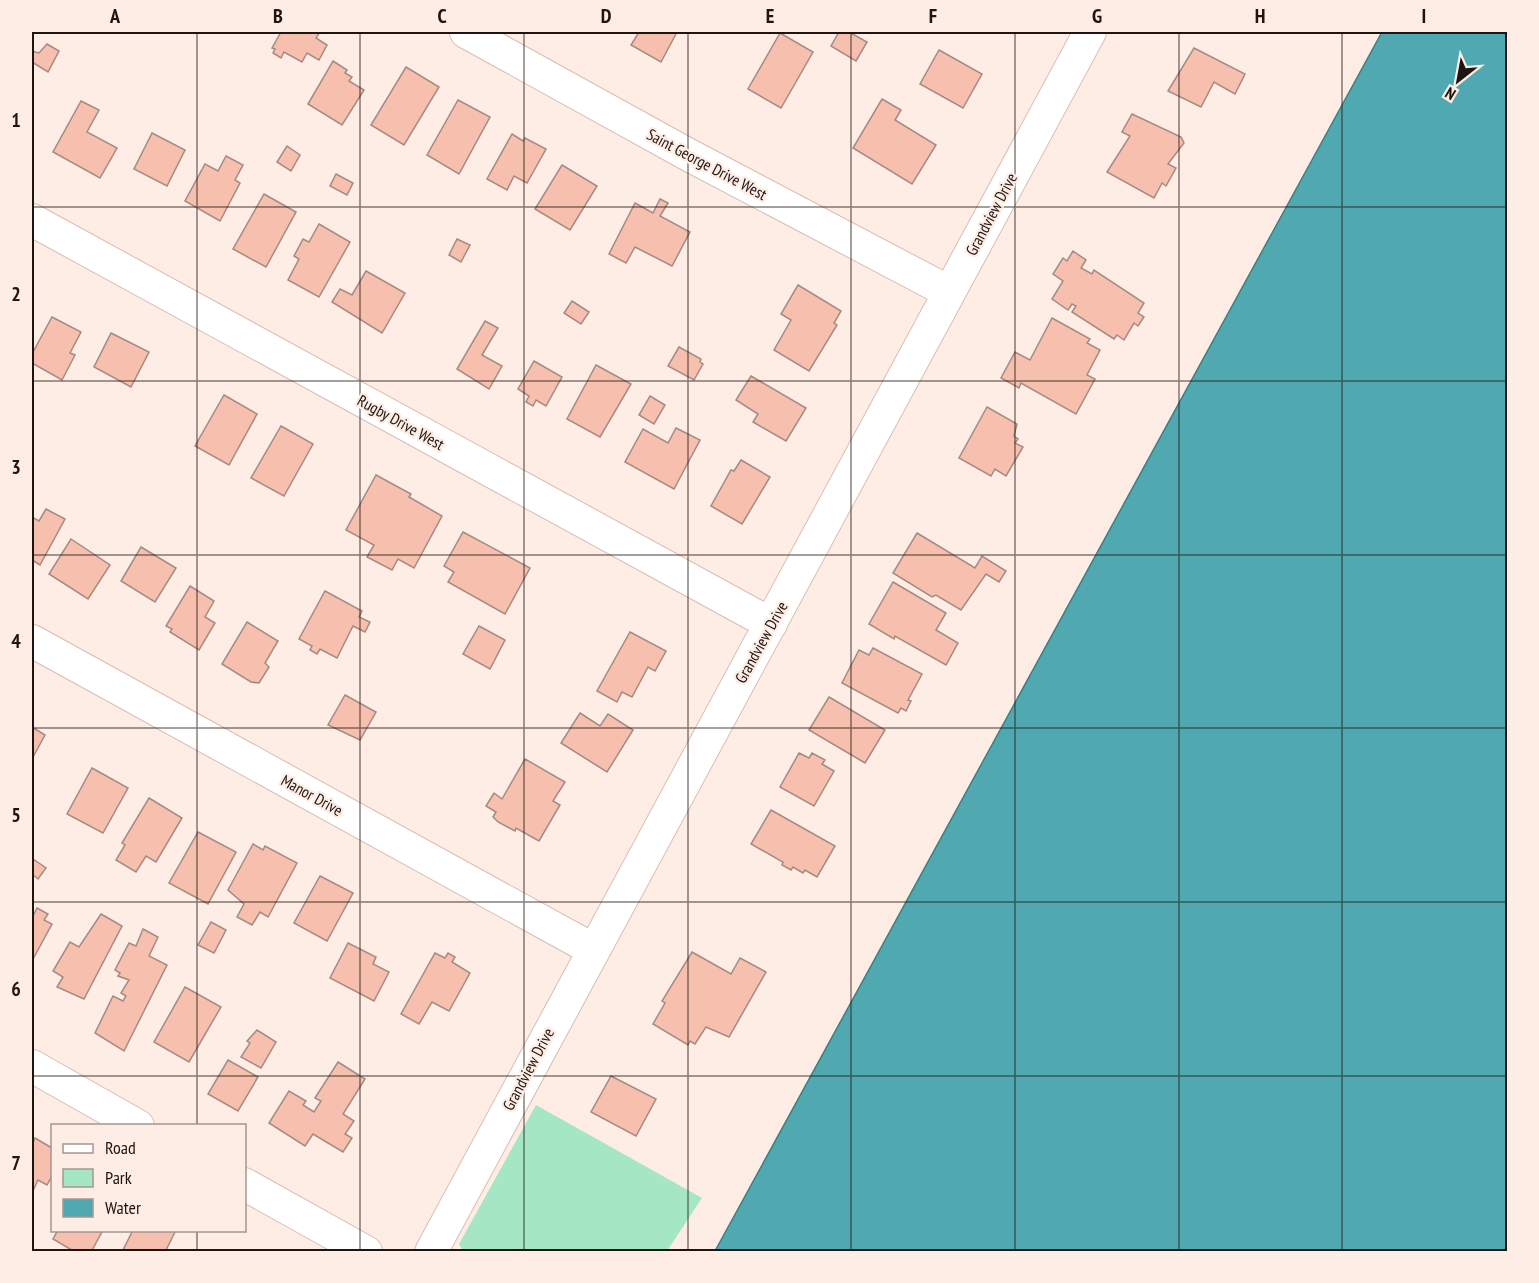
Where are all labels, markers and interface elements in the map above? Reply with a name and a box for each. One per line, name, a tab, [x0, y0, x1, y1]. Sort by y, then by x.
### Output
text: A	[109, 3, 121, 29]
text: B	[273, 3, 283, 29]
text: C	[437, 3, 447, 29]
text: D	[601, 3, 612, 29]
text: E	[766, 3, 774, 29]
text: F	[929, 3, 937, 29]
text: G	[1092, 3, 1102, 29]
text: H	[1255, 3, 1265, 29]
text: I	[1422, 3, 1426, 29]
north arrow	[1428, 51, 1488, 111]
text: N	[1441, 83, 1459, 105]
text: 1	[11, 107, 21, 133]
street label: Saint George Drive West	[644, 124, 771, 204]
street label: Grandview Drive	[961, 169, 1021, 259]
text: 2	[11, 281, 21, 307]
street label: Rugby Drive West	[354, 390, 448, 454]
text: 3	[11, 454, 21, 480]
street label: Grandview Drive	[730, 598, 792, 686]
text: 4	[11, 628, 21, 654]
street label: Manor Drive	[278, 770, 346, 820]
text: 5	[11, 802, 21, 828]
text: 6	[11, 976, 21, 1002]
street label: Grandview Drive	[498, 1024, 558, 1114]
legend	[51, 1124, 246, 1232]
text: Road	[105, 1136, 136, 1159]
text: 7	[11, 1150, 21, 1176]
text: Park	[105, 1166, 132, 1189]
text: Water	[105, 1196, 141, 1219]

